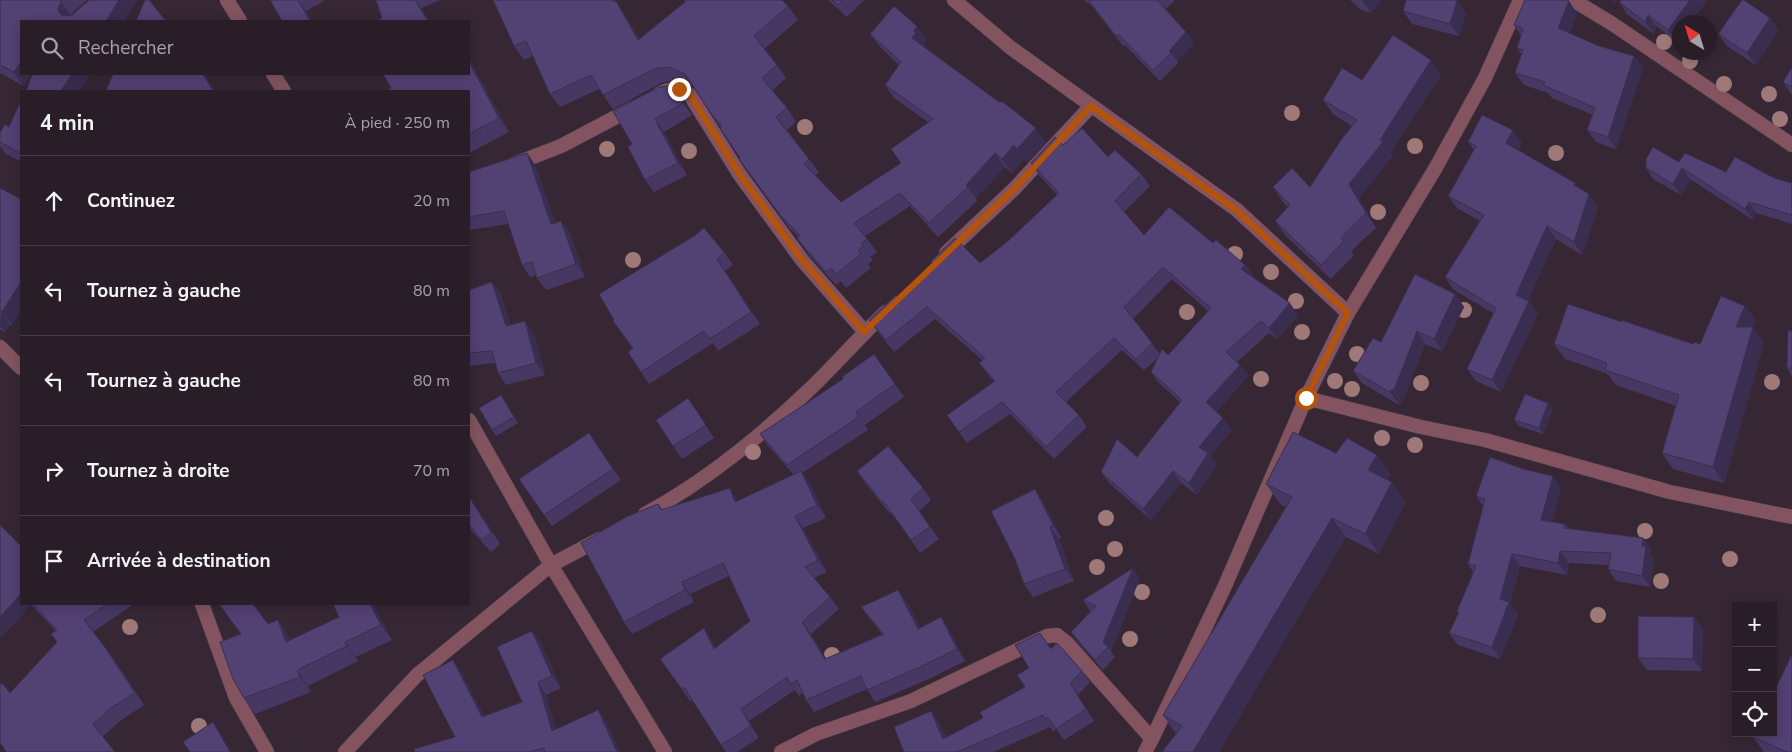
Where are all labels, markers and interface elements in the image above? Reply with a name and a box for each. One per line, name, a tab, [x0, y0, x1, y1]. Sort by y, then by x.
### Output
north arrow	[1672, 15, 1717, 60]
search box	[20, 20, 470, 75]
icon: search	[38, 34, 66, 62]
text: Rechercher	[78, 35, 173, 61]
route end	[668, 78, 691, 101]
text: 4 min	[40, 109, 94, 137]
text: À pied · 250 m	[345, 112, 450, 134]
icon: ahead	[40, 187, 68, 215]
text: Continuez	[87, 188, 175, 214]
text: 20 m	[413, 190, 450, 212]
icon: left	[40, 277, 68, 305]
text: Tournez à gauche	[87, 278, 241, 304]
text: 80 m	[413, 280, 450, 302]
icon: left	[40, 367, 68, 395]
text: Tournez à gauche	[87, 368, 241, 394]
text: 80 m	[413, 370, 450, 392]
route start	[1295, 387, 1318, 410]
icon: right	[40, 457, 68, 485]
text: Tournez à droite	[87, 458, 230, 484]
text: 70 m	[413, 460, 450, 482]
icon: arrive	[40, 547, 68, 575]
text: Arrivée à destination	[87, 548, 271, 574]
map controls	[1732, 602, 1777, 737]
button: +	[1732, 602, 1777, 647]
button: −	[1732, 647, 1777, 692]
button: locate	[1732, 692, 1777, 737]

